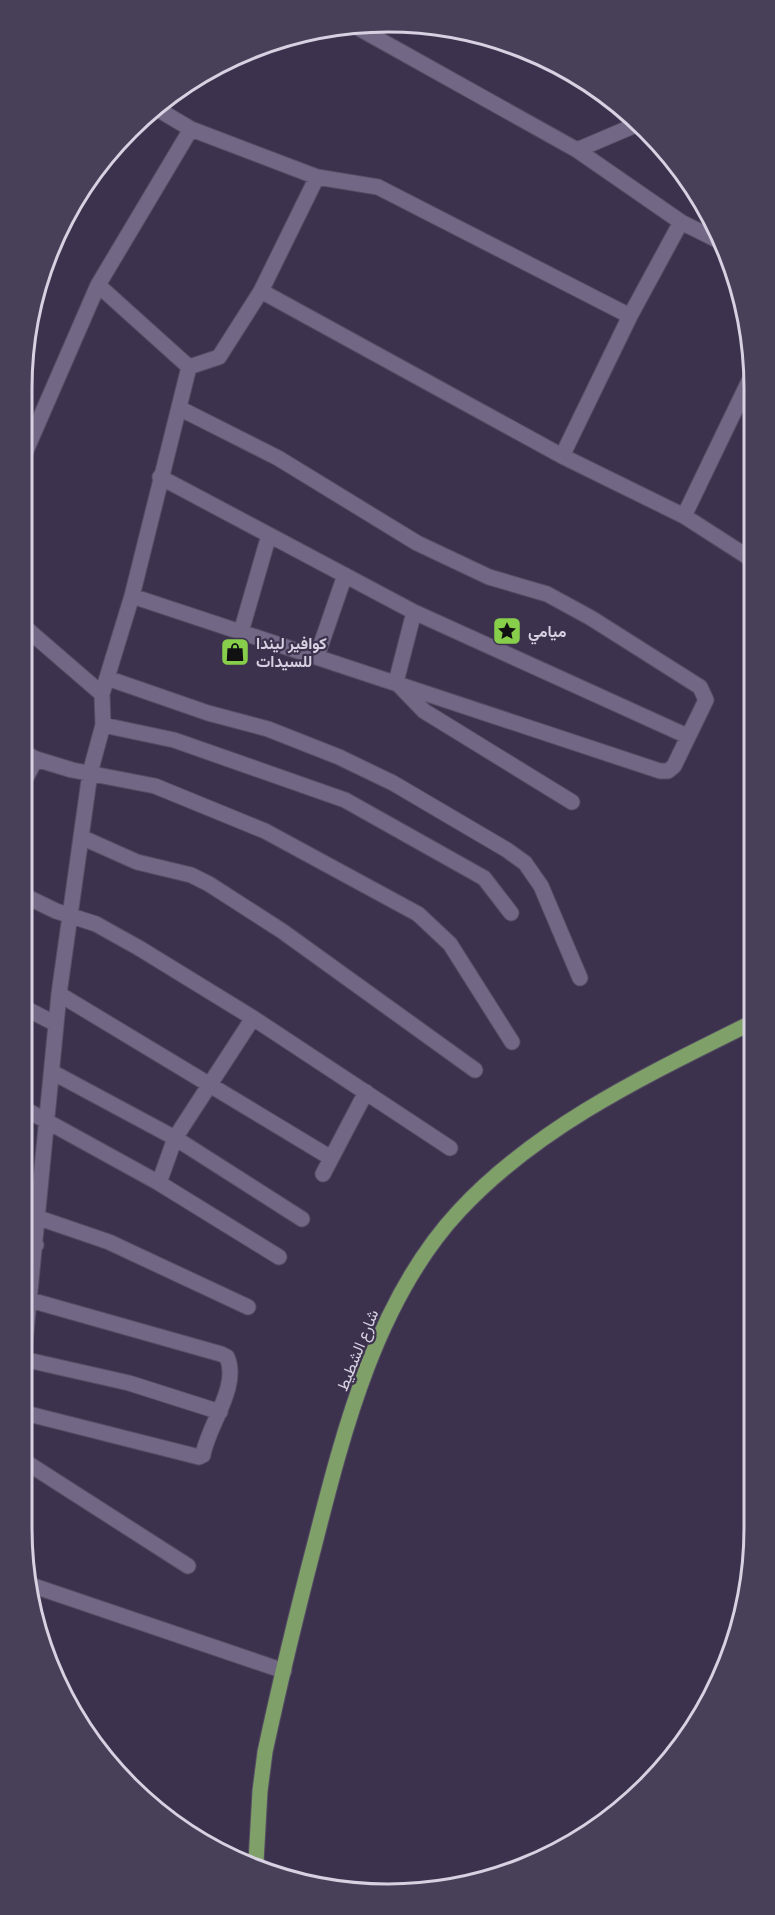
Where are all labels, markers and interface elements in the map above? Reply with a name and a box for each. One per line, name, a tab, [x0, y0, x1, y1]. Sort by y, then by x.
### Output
place icon: ميامي	[491, 615, 523, 647]
place label: ميامي	[528, 620, 567, 645]
place label: كوافير ليندا للسيدات	[256, 632, 327, 672]
shop icon: كوافير ليندا للسيدات	[219, 636, 251, 668]
street label: شارع الشطيط	[331, 1306, 384, 1394]

